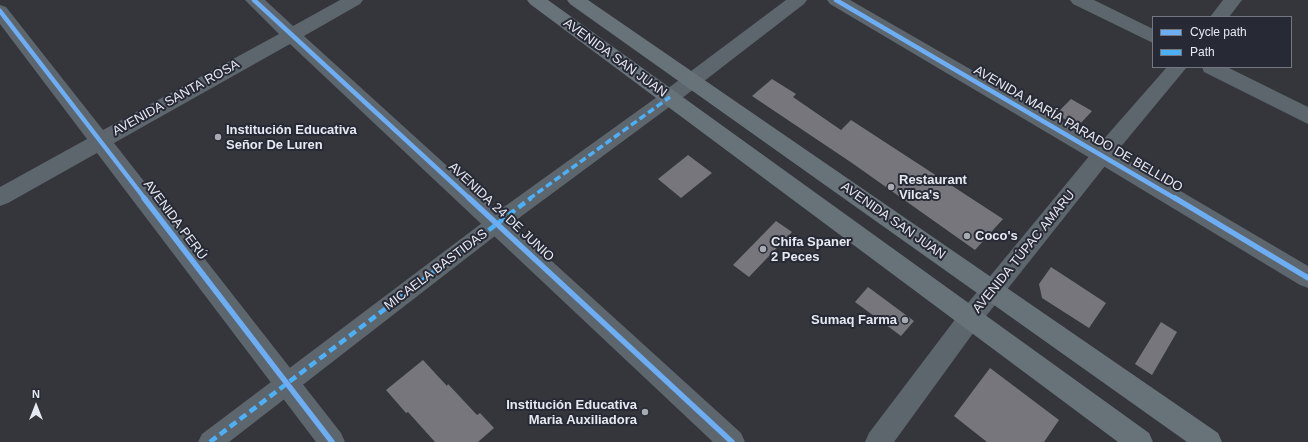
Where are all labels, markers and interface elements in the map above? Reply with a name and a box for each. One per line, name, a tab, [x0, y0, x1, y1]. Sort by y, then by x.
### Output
street label: AVENIDA SAN JUAN	[560, 15, 670, 101]
legend	[1152, 16, 1292, 68]
text: Cycle path	[1190, 25, 1247, 39]
text: Path	[1190, 45, 1215, 59]
street label: AVENIDA SANTA ROSA	[110, 57, 242, 139]
street label: AVENIDA MARÍA PARADO DE BELLIDO	[971, 63, 1185, 195]
place label: Institución Educativa Señor De Luren	[226, 122, 357, 153]
marker: Institución Educativa Señor De Luren	[213, 132, 223, 142]
street label: AVENIDA 24 DE JUNIO	[445, 159, 557, 265]
place label: Restaurant Vilca's	[899, 172, 967, 203]
street label: AVENIDA PERÚ	[140, 177, 210, 263]
street label: AVENIDA SAN JUAN	[838, 179, 948, 263]
marker: Restaurant Vilca's	[886, 182, 896, 192]
street label: AVENIDA TÚPAC AMARU	[970, 187, 1078, 317]
street label: MICAELA BASTIDAS	[381, 226, 491, 314]
place label: Coco's	[975, 228, 1018, 244]
marker: Coco's	[962, 231, 972, 241]
place label: Chifa Spaner 2 Peces	[771, 234, 851, 265]
marker: Chifa Spaner 2 Peces	[758, 244, 768, 254]
place label: Sumaq Farma	[811, 312, 897, 328]
marker: Sumaq Farma	[900, 315, 910, 325]
north arrow	[16, 386, 56, 426]
text: N	[32, 388, 40, 400]
place label: Institución Educativa Maria Auxiliadora	[506, 397, 637, 428]
marker: Institución Educativa Maria Auxiliadora	[640, 407, 650, 417]

